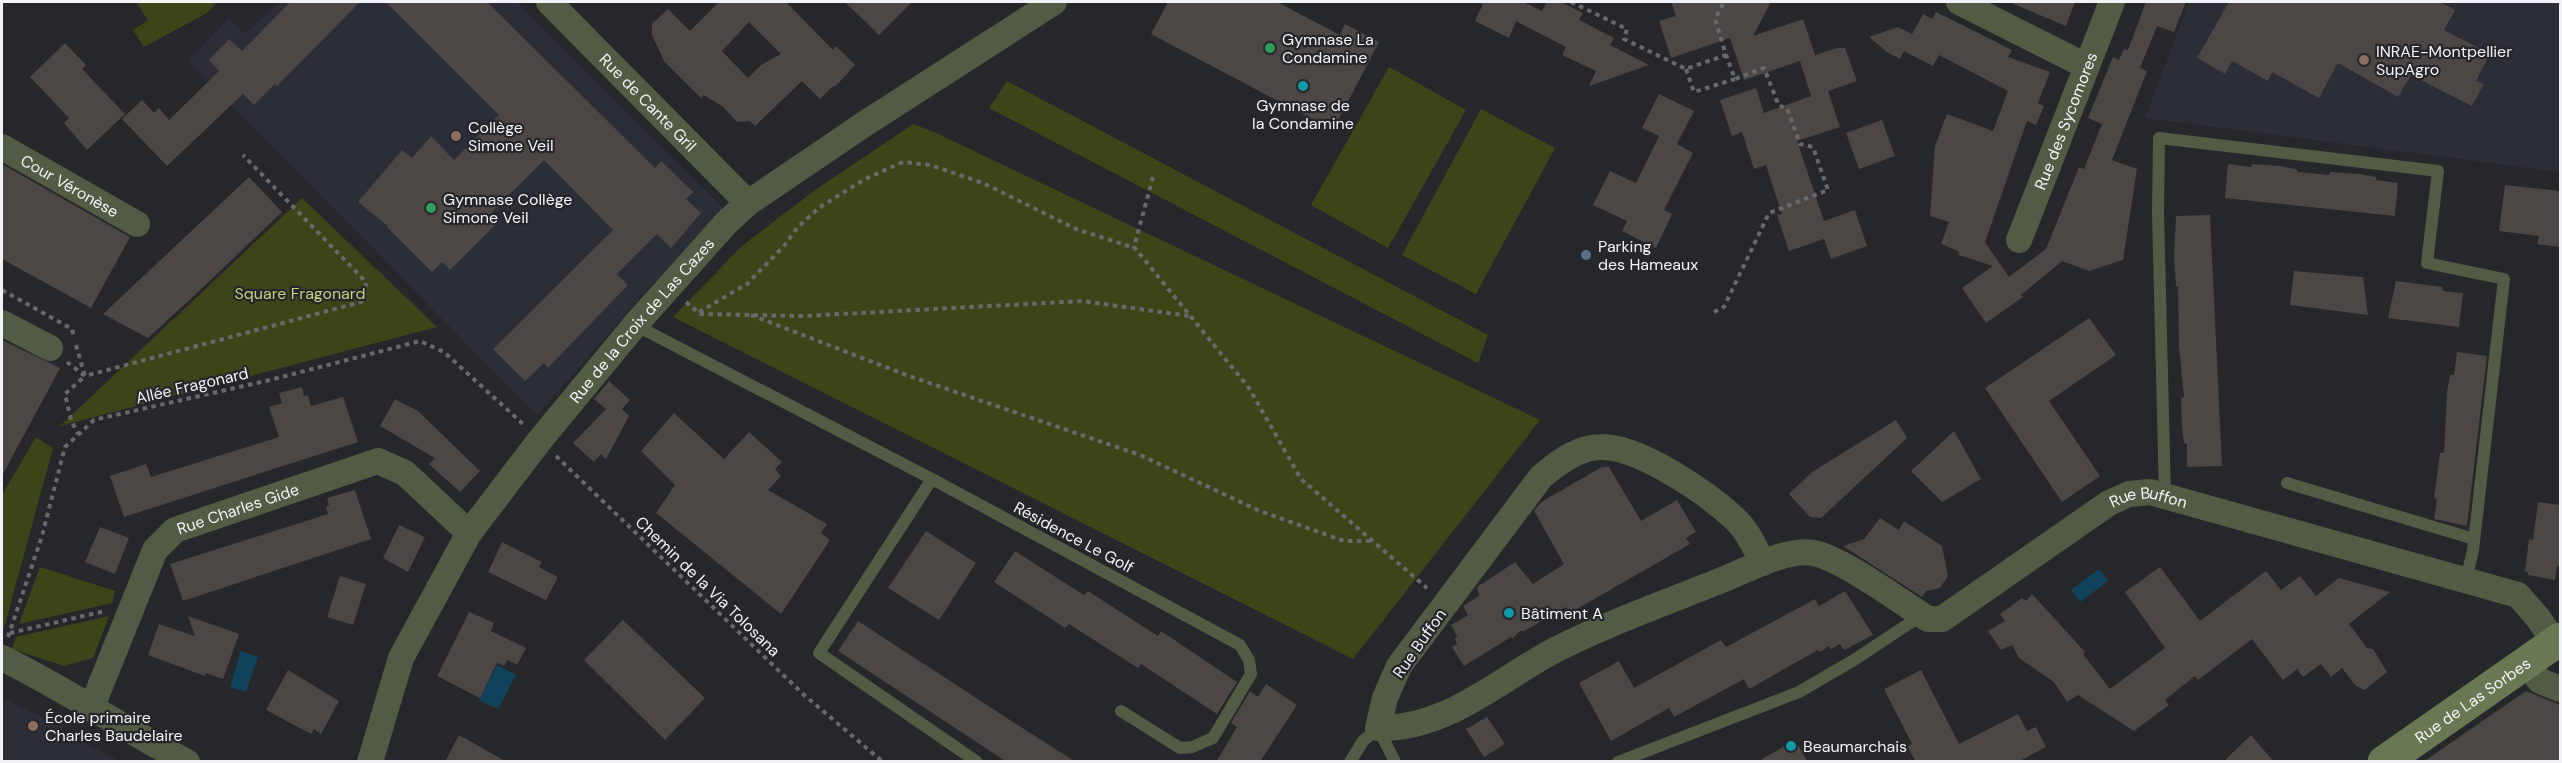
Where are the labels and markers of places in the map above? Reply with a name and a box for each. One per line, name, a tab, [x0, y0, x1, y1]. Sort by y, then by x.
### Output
place label: Gymnase La Condamine	[1282, 29, 1374, 68]
marker: Gymnase La Condamine	[1263, 41, 1277, 55]
place label: INRAE-Montpellier SupAgro	[2376, 41, 2512, 80]
marker: INRAE-Montpellier SupAgro	[2357, 53, 2371, 67]
marker: Gymnase de la Condamine	[1296, 79, 1310, 93]
place label: Gymnase de la Condamine	[1252, 95, 1354, 134]
place label: Collège Simone Veil	[468, 117, 554, 156]
marker: Collège Simone Veil	[449, 129, 463, 143]
place label: Gymnase Collège Simone Veil	[443, 189, 572, 228]
marker: Gymnase Collège Simone Veil	[424, 201, 438, 215]
place label: Parking des Hameaux	[1598, 236, 1698, 275]
marker: Parking des Hameaux	[1579, 248, 1593, 262]
place label: Bâtiment A	[1521, 603, 1603, 624]
marker: Bâtiment A	[1502, 606, 1516, 620]
place label: École primaire Charles Baudelaire	[45, 707, 183, 746]
marker: École primaire Charles Baudelaire	[26, 719, 40, 733]
place label: Beaumarchais	[1803, 736, 1907, 757]
marker: Beaumarchais	[1784, 739, 1798, 753]

